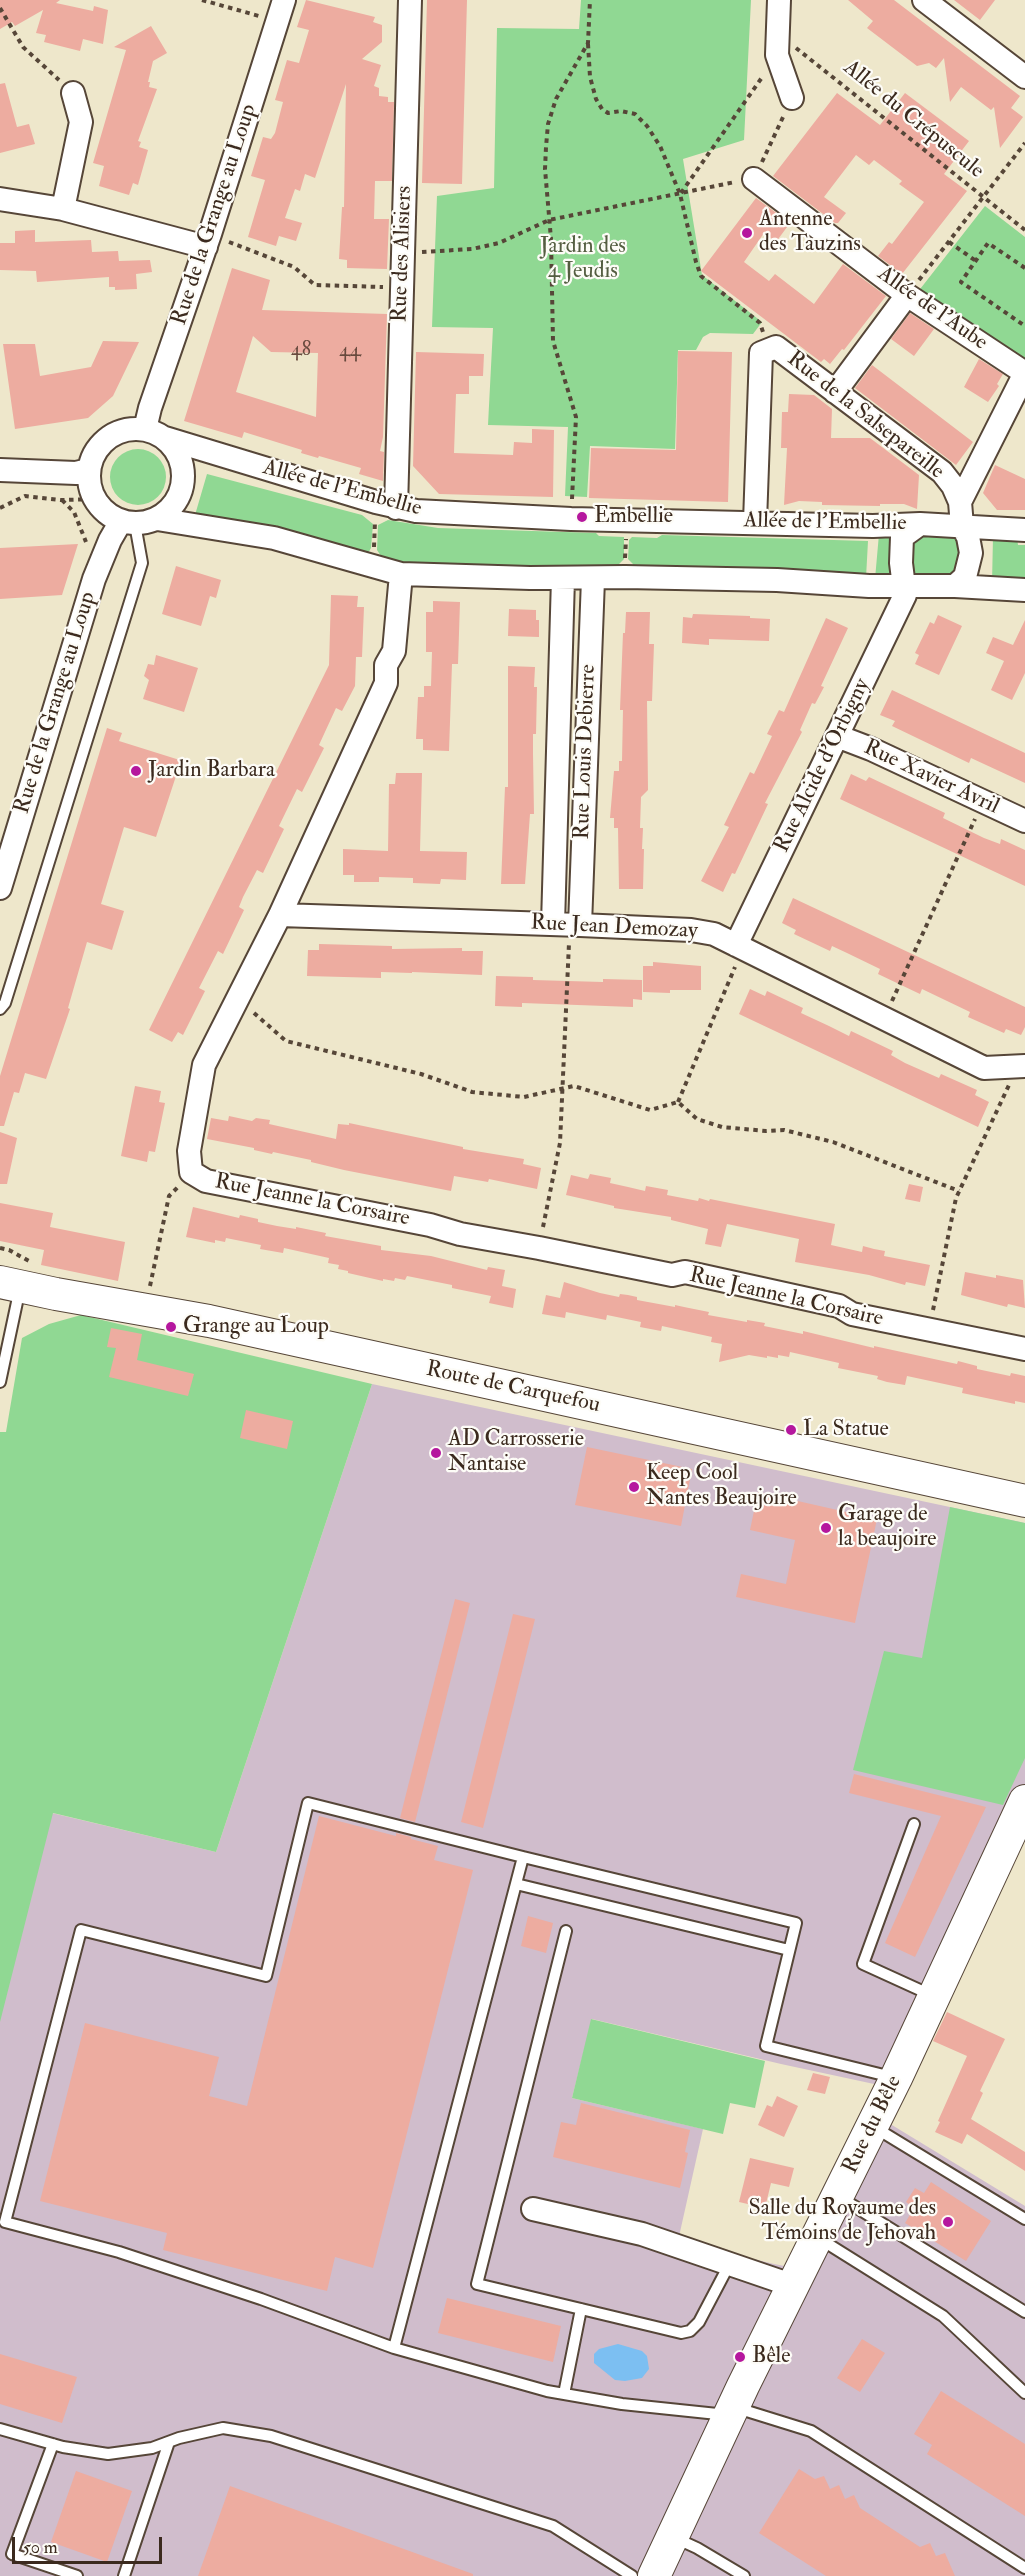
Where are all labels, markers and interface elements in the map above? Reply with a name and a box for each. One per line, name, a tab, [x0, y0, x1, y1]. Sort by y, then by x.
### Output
street label: Allée du Crépuscule	[837, 55, 989, 185]
street label: Rue de la Grange au Loup	[167, 101, 263, 329]
street label: Rue des Alisiers	[387, 185, 419, 323]
place label: Antenne des Tauzins	[759, 207, 861, 258]
marker: Antenne des Tauzins	[740, 226, 754, 240]
park label: Jardin des 4 Jeudis	[540, 234, 626, 286]
street label: Allée de l'Aube	[872, 261, 992, 357]
house number: 48	[291, 339, 311, 363]
house number: 44	[339, 340, 361, 364]
street label: Rue de la Salsepareille	[781, 346, 949, 486]
street label: Allée de l'Embellie	[260, 455, 424, 523]
place label: Embellie	[594, 504, 673, 530]
street label: Allée de l'Embellie	[743, 508, 907, 538]
marker: Embellie	[575, 510, 589, 524]
street label: Rue de la Grange au Loup	[10, 589, 102, 817]
street label: Rue Louis Debierre	[570, 664, 602, 840]
street label: Rue Alcide d'Orbigny	[769, 675, 877, 857]
street label: Rue Xavier Avril	[859, 735, 1003, 821]
place label: Jardin Barbara	[148, 758, 275, 784]
marker: Jardin Barbara	[129, 764, 143, 778]
street label: Rue Jean Demozay	[530, 910, 698, 946]
street label: Rue Jeanne la Corsaire	[212, 1169, 412, 1233]
street label: Rue Jeanne la Corsaire	[687, 1263, 885, 1333]
place label: Grange au Loup	[183, 1314, 329, 1340]
marker: Grange au Loup	[164, 1320, 178, 1334]
street label: Route de Carquefou	[424, 1357, 602, 1419]
place label: La Statue	[803, 1417, 889, 1443]
marker: La Statue	[784, 1423, 798, 1437]
place label: AD Carrosserie Nantaise	[448, 1427, 584, 1478]
marker: AD Carrosserie Nantaise	[429, 1446, 443, 1460]
place label: Keep Cool Nantes Beaujoire	[646, 1461, 797, 1512]
marker: Keep Cool Nantes Beaujoire	[627, 1480, 641, 1494]
place label: Garage de la beaujoire	[838, 1502, 937, 1554]
marker: Garage de la beaujoire	[819, 1521, 833, 1535]
street label: Rue du Bêle	[838, 2072, 908, 2178]
place label: Salle du Royaume des Témoins de Jehovah	[748, 2196, 936, 2248]
marker: Salle du Royaume des Témoins de Jehovah	[941, 2215, 955, 2229]
place label: Bêle	[752, 2344, 790, 2370]
marker: Bêle	[733, 2350, 747, 2364]
scale bar	[15, 2525, 165, 2563]
text: 50 m	[23, 2536, 58, 2559]

